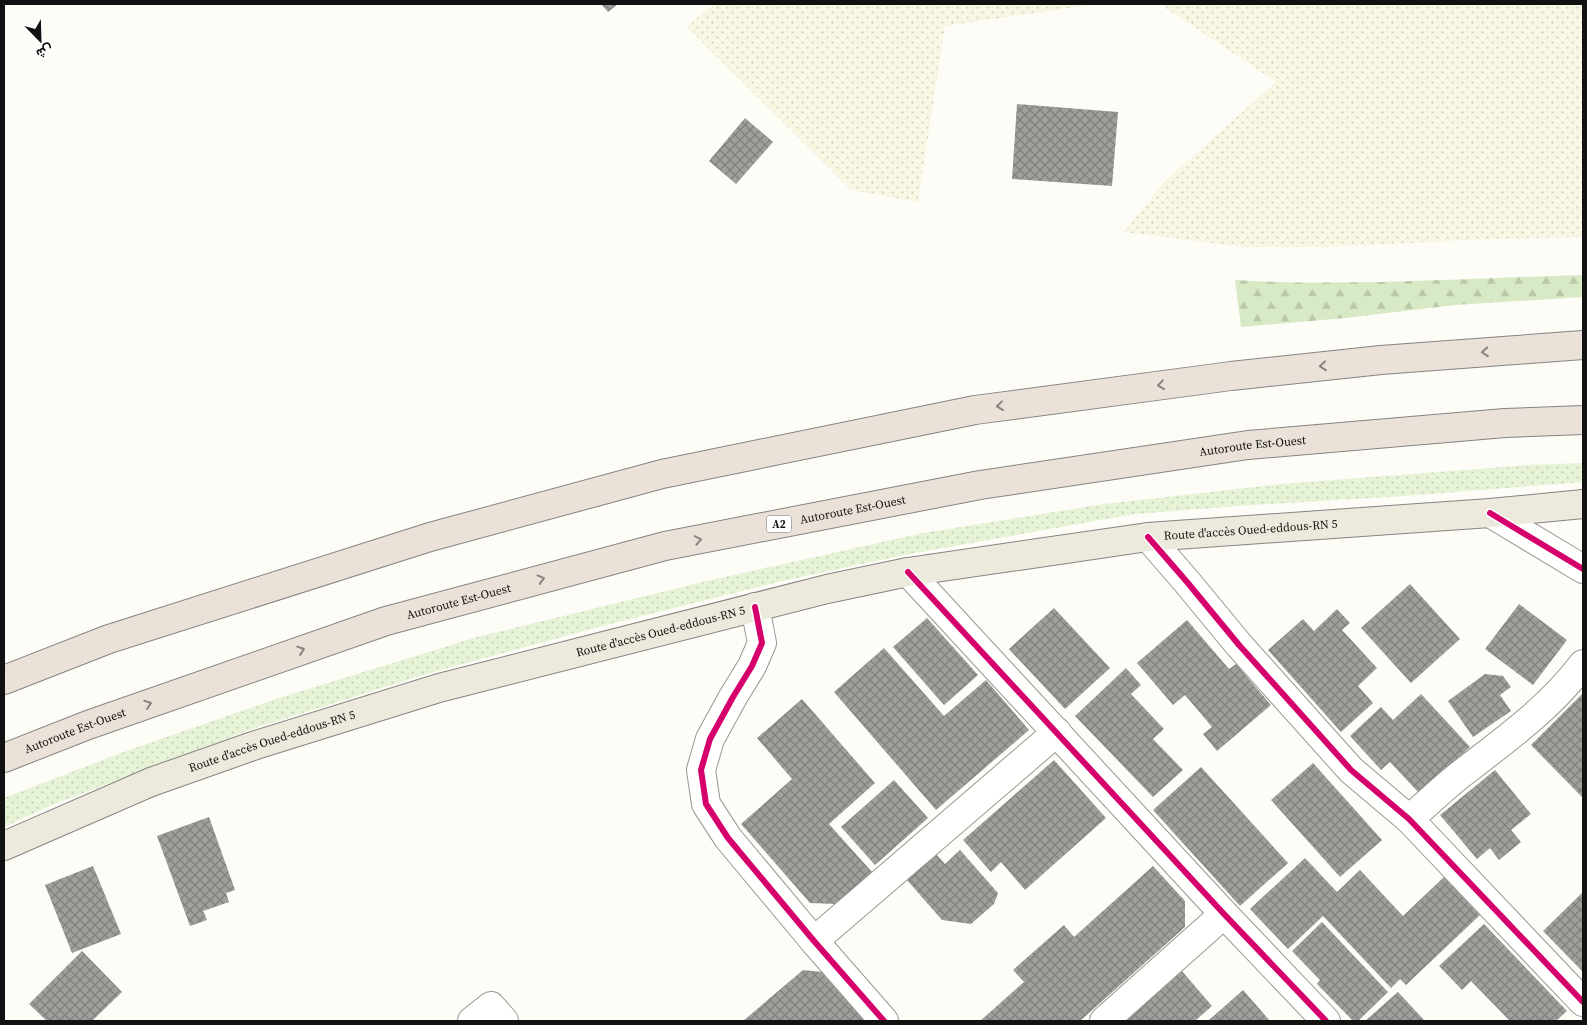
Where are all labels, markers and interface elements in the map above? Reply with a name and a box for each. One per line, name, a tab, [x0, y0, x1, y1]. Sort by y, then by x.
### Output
north arrow	[15, 15, 65, 65]
text: ش	[33, 39, 57, 65]
one-way arrow	[1480, 346, 1488, 357]
one-way arrow	[1319, 360, 1327, 371]
one-way arrow	[1157, 380, 1166, 390]
one-way arrow	[996, 400, 1004, 411]
street label: Autoroute Est-Ouest	[1198, 432, 1307, 460]
street label: Autoroute Est-Ouest	[799, 492, 907, 528]
road number: A2	[766, 516, 792, 532]
street label: Route d'accès Oued-eddous-RN 5	[1163, 516, 1338, 544]
one-way arrow	[694, 535, 702, 545]
one-way arrow	[536, 575, 544, 585]
street label: Autoroute Est-Ouest	[405, 580, 513, 623]
street label: Route d'accès Oued-eddous-RN 5	[574, 602, 747, 661]
one-way arrow	[296, 646, 305, 656]
one-way arrow	[143, 700, 151, 710]
street label: Autoroute Est-Ouest	[22, 704, 128, 757]
street label: Route d'accès Oued-eddous-RN 5	[187, 707, 357, 776]

